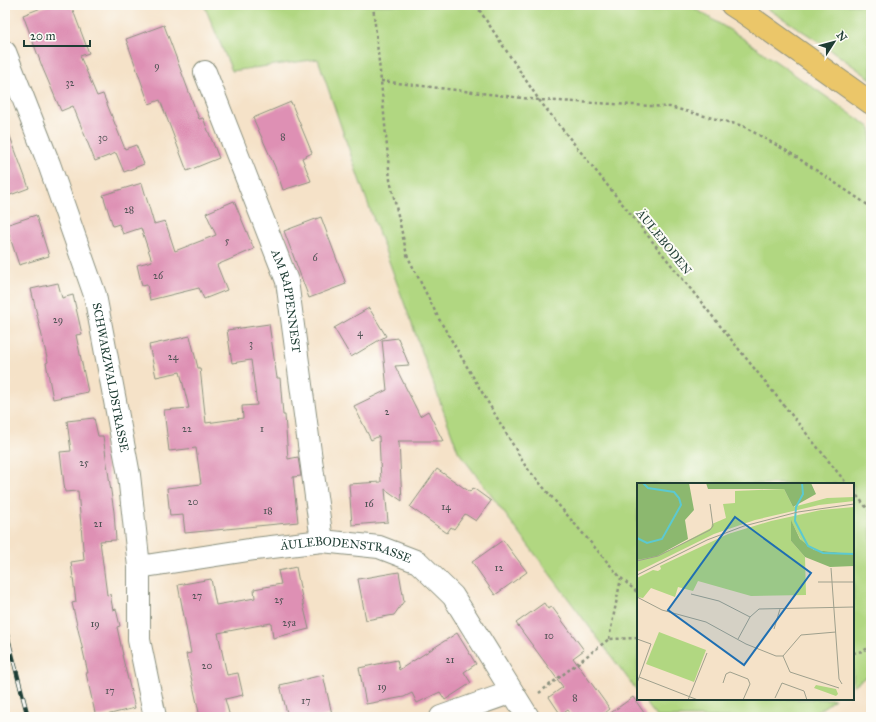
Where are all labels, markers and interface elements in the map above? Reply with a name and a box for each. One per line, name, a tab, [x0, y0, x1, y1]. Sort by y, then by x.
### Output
scale bar	[24, 22, 90, 48]
north arrow	[814, 22, 854, 62]
text: 20 m	[30, 29, 56, 43]
text: N	[834, 29, 850, 45]
house number: 9	[154, 60, 160, 72]
house number: 32	[66, 77, 75, 89]
house number: 8	[280, 131, 286, 143]
house number: 30	[98, 132, 108, 144]
house number: 28	[124, 204, 134, 216]
street label: ÄULEBODEN	[633, 205, 695, 277]
house number: 5	[225, 235, 230, 247]
street label: AM RAPPENNEST	[268, 246, 304, 354]
house number: 6	[312, 252, 318, 264]
house number: 26	[153, 270, 164, 282]
street label: SCHWARZWALDSTRASSE	[90, 301, 132, 454]
house number: 29	[53, 314, 63, 326]
house number: 4	[357, 327, 363, 339]
house number: 3	[249, 338, 253, 350]
house number: 24	[168, 351, 179, 363]
house number: 2	[385, 406, 390, 418]
house number: 22	[182, 423, 192, 435]
house number: 1	[260, 423, 264, 435]
house number: 25	[79, 457, 89, 469]
inset map	[637, 483, 854, 700]
house number: 20	[188, 496, 199, 508]
house number: 16	[364, 498, 374, 510]
house number: 14	[441, 501, 451, 513]
house number: 18	[263, 505, 273, 517]
house number: 21	[94, 518, 102, 530]
street label: ÄULEBODENSTRASSE	[279, 534, 414, 566]
house number: 12	[495, 562, 504, 574]
house number: 27	[192, 590, 202, 602]
house number: 25	[274, 594, 284, 606]
house number: 25a	[282, 617, 297, 629]
house number: 19	[90, 618, 100, 630]
house number: 10	[544, 630, 554, 642]
house number: 21	[446, 654, 454, 666]
house number: 20	[202, 660, 213, 672]
house number: 19	[377, 681, 387, 693]
house number: 17	[105, 685, 115, 697]
house number: 8	[572, 692, 578, 704]
house number: 17	[301, 695, 311, 707]

